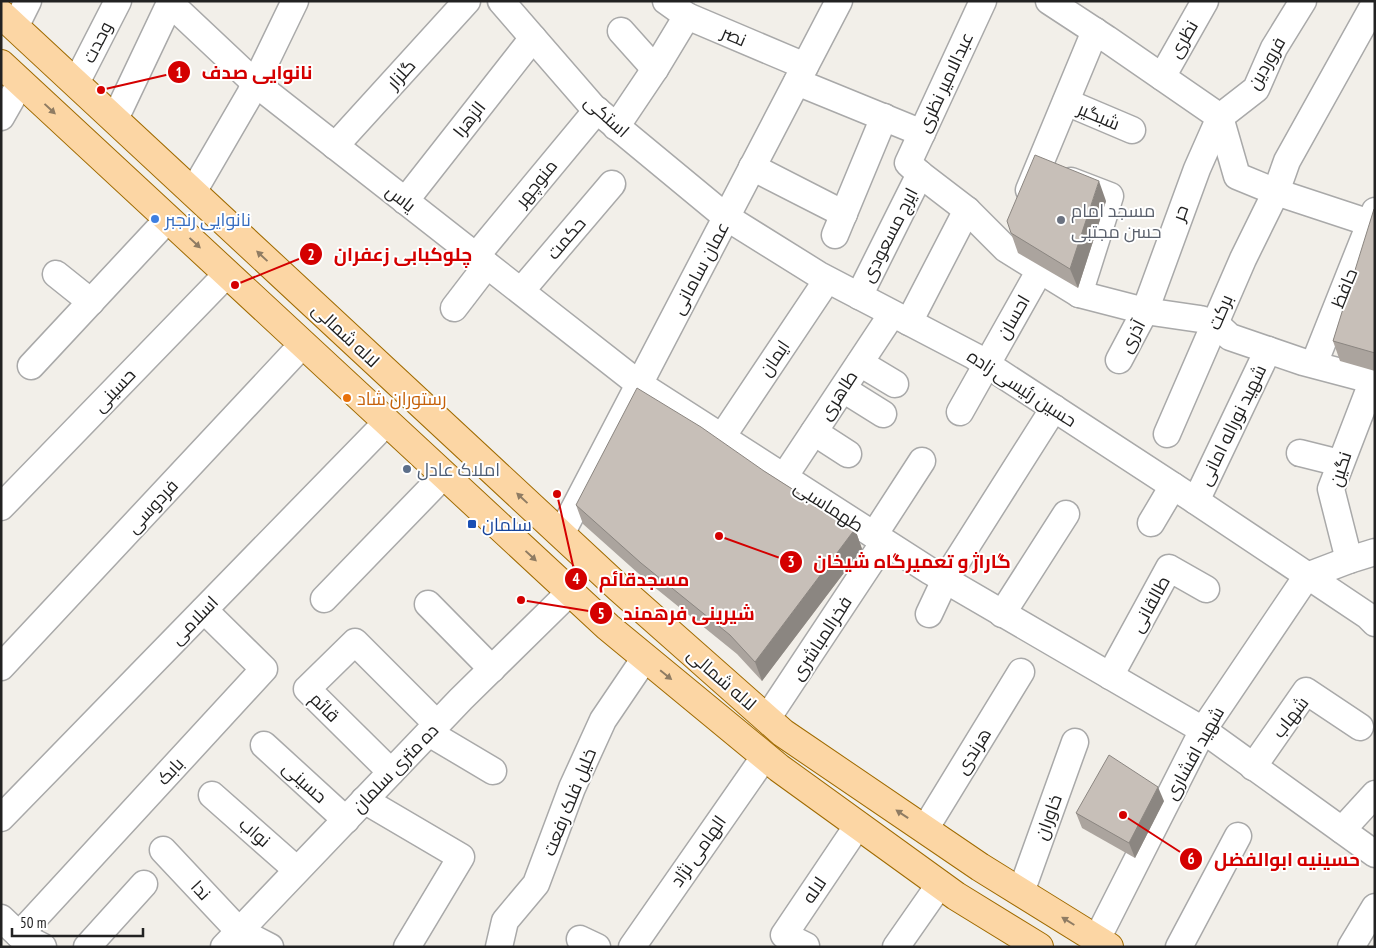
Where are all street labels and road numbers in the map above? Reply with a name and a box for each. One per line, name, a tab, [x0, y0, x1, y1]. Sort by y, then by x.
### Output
street label: نظری	[1163, 16, 1203, 62]
street label: وحدت	[77, 17, 117, 67]
street label: نصر	[717, 20, 750, 51]
street label: عبدالامیر نظری	[912, 28, 978, 136]
street label: فروردین	[1242, 33, 1290, 93]
street label: گلزار	[381, 54, 420, 95]
street label: استکی	[580, 90, 634, 142]
street label: الزهرا	[448, 96, 490, 142]
street label: شبگیر	[1074, 97, 1124, 135]
street label: منوچهر	[509, 155, 563, 213]
street label: یاس	[381, 179, 421, 217]
street label: ایرج مسعودی	[855, 184, 924, 287]
street label: حر	[1166, 202, 1193, 225]
street label: حکمت	[541, 212, 591, 264]
street label: عمان سامانی	[666, 218, 734, 318]
street label: حافظ	[1326, 265, 1362, 311]
street label: احسان	[991, 291, 1035, 343]
street label: برکت	[1202, 291, 1238, 333]
street label: لاله شمالی	[307, 298, 385, 372]
street label: آذری	[1114, 315, 1150, 357]
street label: ایمان	[754, 335, 794, 381]
street label: حسین رئیسی زاده	[963, 344, 1081, 432]
street label: شهید نوراله امانی	[1193, 361, 1271, 489]
street label: حسینی	[88, 363, 140, 417]
street label: طاهری	[814, 366, 862, 424]
street label: نگین	[1324, 449, 1356, 489]
street label: فردوسی	[121, 474, 183, 538]
street label: طهماسبی	[790, 475, 868, 537]
street label: طالقانی	[1125, 572, 1175, 636]
street label: اسلامی	[165, 591, 223, 649]
street label: فخرالمباشری	[785, 592, 857, 684]
street label: لاله شمالی	[683, 643, 761, 715]
street label: قائم	[305, 687, 345, 727]
street label: شهاب	[1267, 692, 1313, 742]
street label: شهید افشاری	[1159, 702, 1229, 804]
street label: ده متری سلمان	[347, 719, 443, 817]
street label: هرندی	[950, 724, 996, 778]
street label: خلیل فلک رفعت	[537, 745, 601, 859]
street label: بابک	[151, 752, 189, 790]
street label: حسینی	[278, 756, 332, 808]
street label: خاوران	[1029, 791, 1067, 843]
street label: الهامی نژاد	[665, 811, 731, 891]
street label: نواب	[235, 812, 275, 852]
street label: لاله	[797, 872, 831, 908]
street label: ندا	[186, 875, 216, 905]

